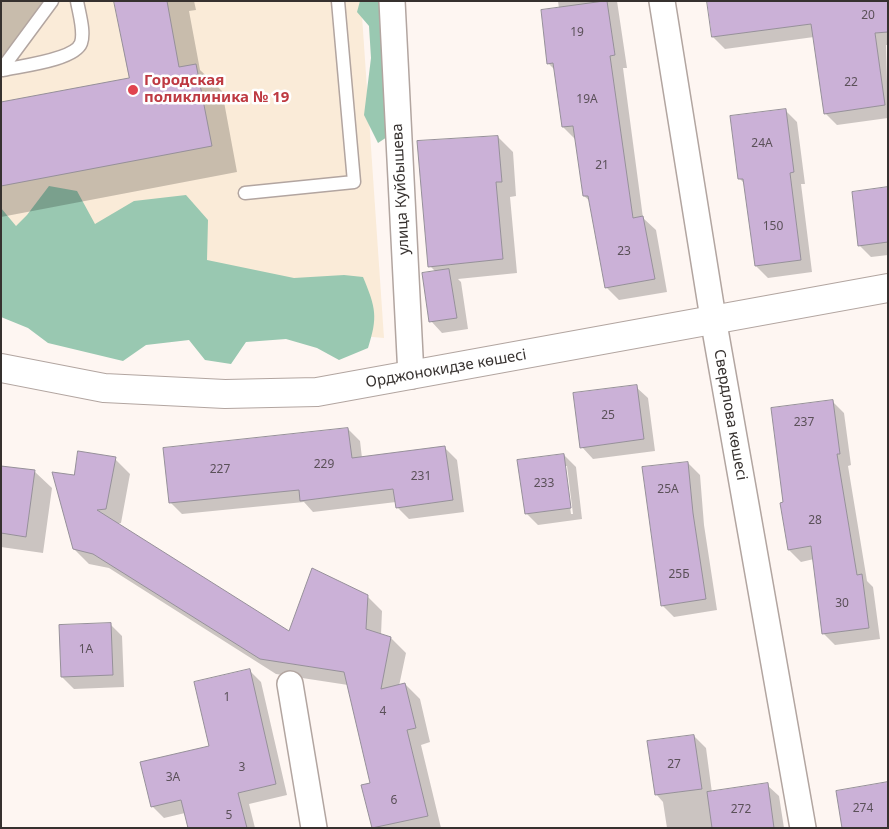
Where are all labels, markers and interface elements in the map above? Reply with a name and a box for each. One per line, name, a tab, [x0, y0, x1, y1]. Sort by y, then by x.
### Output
house number: 20	[861, 9, 875, 23]
house number: 19	[570, 26, 584, 40]
place label: Городская поликлиника № 19	[144, 72, 289, 107]
house number: 22	[844, 76, 858, 90]
marker: Городская поликлиника № 19	[126, 83, 140, 97]
house number: 19А	[576, 93, 598, 107]
street label: улица Куйбышева	[389, 123, 413, 255]
house number: 24А	[751, 137, 773, 151]
house number: 21	[595, 159, 609, 173]
house number: 150	[763, 220, 783, 234]
house number: 23	[617, 245, 631, 259]
street label: Орджонокидзе көшесі	[364, 346, 528, 392]
street label: Свердлова көшесі	[710, 348, 750, 482]
house number: 25	[601, 409, 615, 423]
house number: 237	[794, 416, 814, 430]
house number: 229	[314, 458, 334, 472]
house number: 227	[210, 463, 230, 477]
house number: 231	[411, 470, 431, 484]
house number: 233	[534, 477, 554, 491]
house number: 25А	[657, 483, 679, 497]
house number: 28	[808, 514, 822, 528]
house number: 25Б	[668, 568, 690, 582]
house number: 30	[835, 597, 849, 611]
house number: 1А	[79, 643, 93, 657]
house number: 1	[224, 691, 230, 705]
house number: 4	[380, 705, 386, 719]
house number: 27	[667, 758, 681, 772]
house number: 3	[239, 761, 245, 775]
house number: 3А	[166, 771, 180, 785]
house number: 6	[391, 794, 397, 808]
house number: 274	[853, 802, 873, 816]
house number: 272	[731, 803, 751, 817]
house number: 5	[226, 809, 232, 823]

